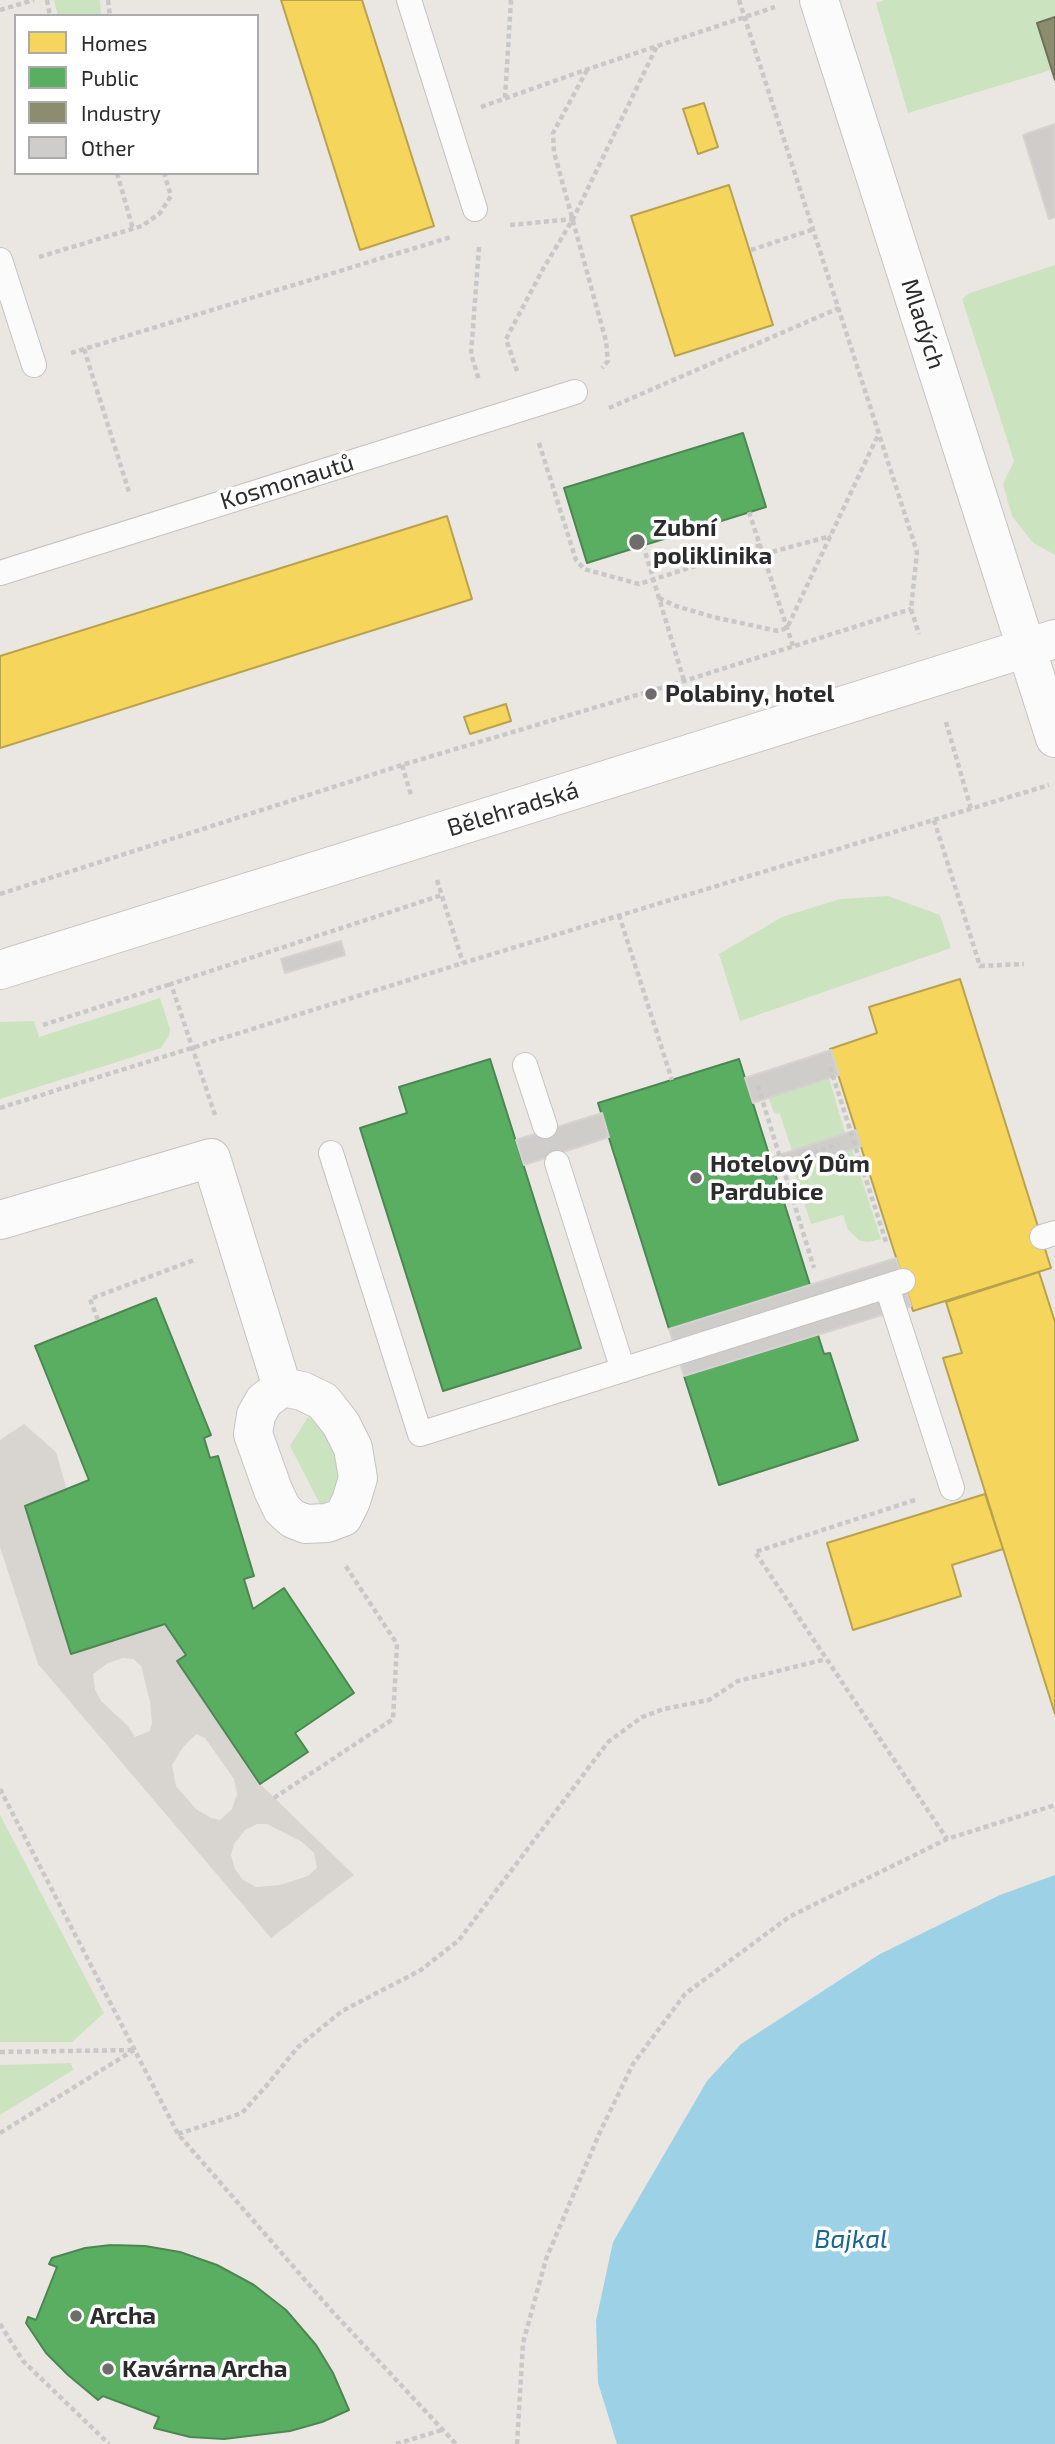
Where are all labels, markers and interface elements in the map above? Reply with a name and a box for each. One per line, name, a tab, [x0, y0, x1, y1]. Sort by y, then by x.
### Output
legend	[14, 14, 259, 175]
text: Homes	[81, 30, 147, 55]
text: Public	[81, 65, 139, 90]
text: Industry	[81, 100, 161, 125]
text: Other	[81, 135, 135, 160]
street label: Mladých	[895, 275, 951, 373]
street label: Kosmonautů	[217, 448, 357, 516]
place label: Zubní poliklinika	[653, 514, 772, 570]
marker: Zubní poliklinika	[627, 532, 647, 552]
place label: Polabiny, hotel	[665, 680, 834, 708]
marker: Polabiny, hotel	[643, 686, 659, 702]
street label: Bělehradská	[444, 775, 582, 843]
place label: Hotelový Dům Pardubice	[710, 1150, 870, 1206]
marker: Hotelový Dům Pardubice	[688, 1170, 704, 1186]
water label: Bajkal	[814, 2223, 888, 2255]
place label: Archa	[90, 2302, 156, 2330]
marker: Archa	[68, 2308, 84, 2324]
place label: Kavárna Archa	[122, 2355, 287, 2383]
marker: Kavárna Archa	[100, 2361, 116, 2377]

